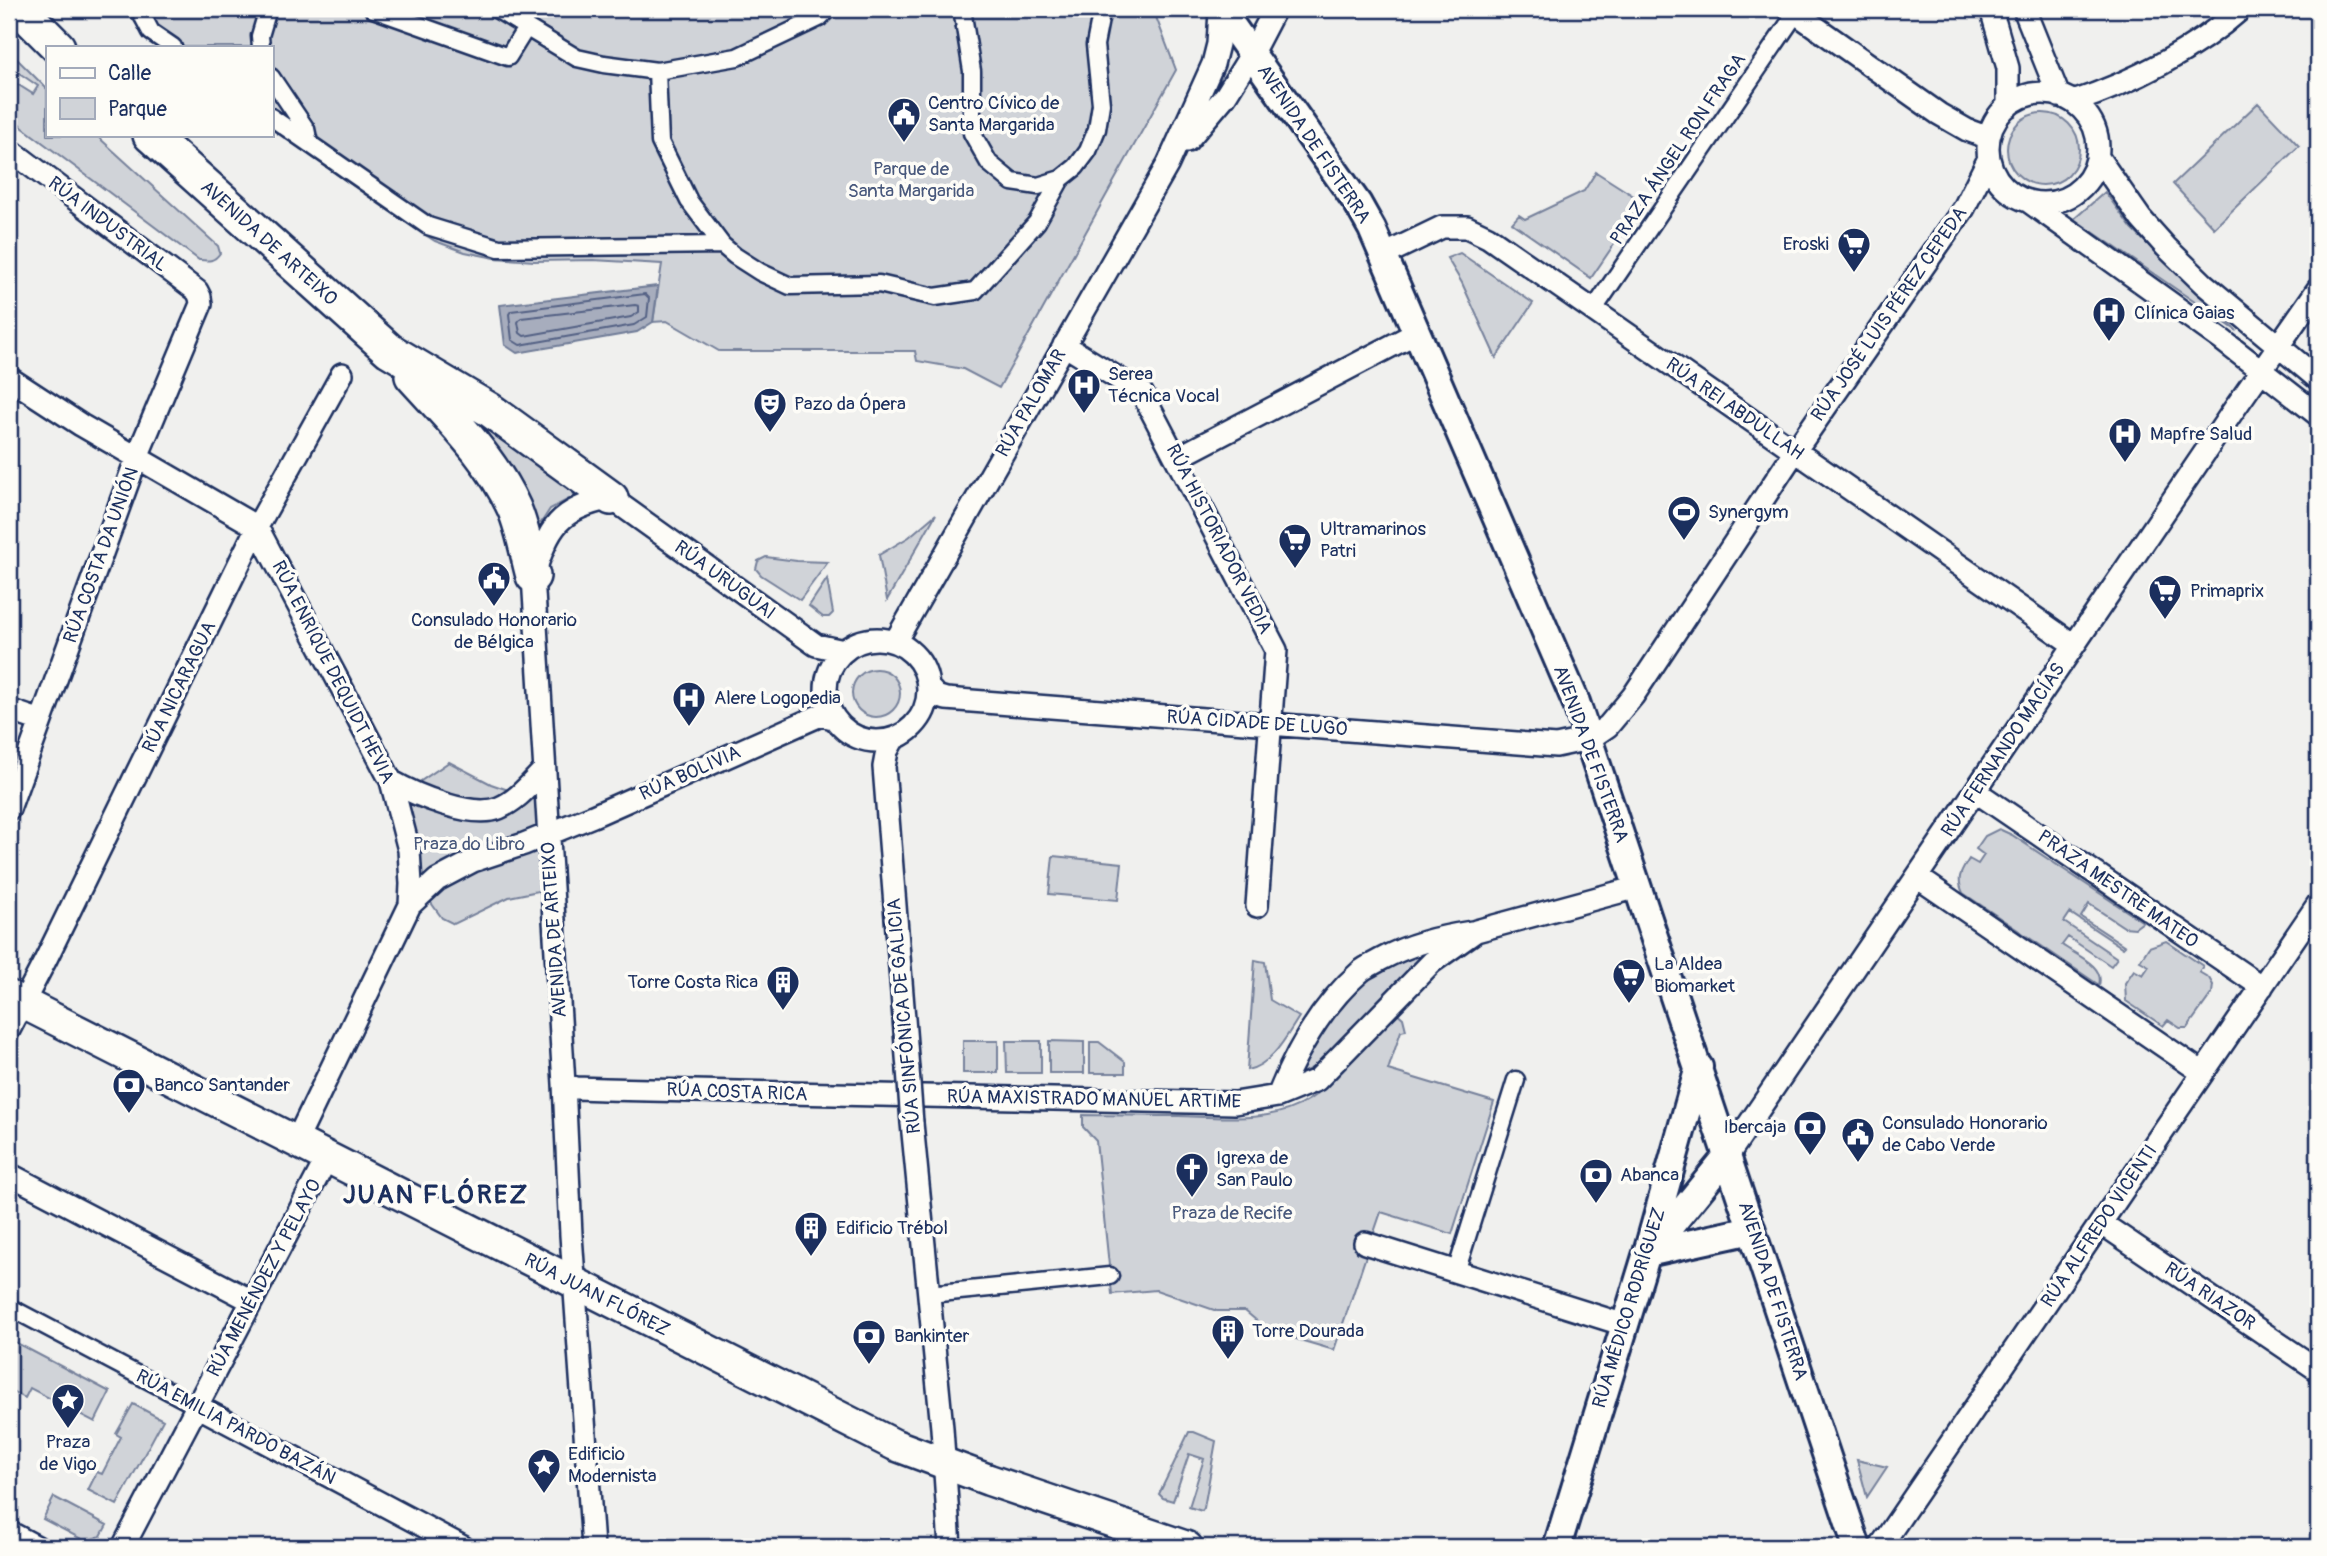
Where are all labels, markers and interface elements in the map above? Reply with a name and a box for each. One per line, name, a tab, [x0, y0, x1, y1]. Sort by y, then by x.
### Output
legend	[46, 46, 273, 136]
street label: PRAZA ÁNGEL RON FRAGA	[1605, 49, 1751, 249]
text: Calle	[108, 60, 152, 87]
street label: AVENIDA DE FISTERRA	[1252, 60, 1376, 228]
place label: Centro Cívico de Santa Margarida	[928, 91, 1060, 137]
public building icon: Centro Cívico de Santa Margarida	[885, 95, 923, 144]
text: Parque	[108, 96, 167, 123]
park label: Parque de Santa Margarida	[848, 157, 974, 203]
street label: RÚA INDUSTRIAL	[43, 171, 173, 277]
street label: AVENIDA DE ARTEIXO	[196, 175, 342, 311]
street label: RÚA JOSÉ LUIS PÉREZ CEPEDA	[1806, 202, 1972, 426]
supermarket icon: Eroski	[1835, 225, 1873, 274]
place label: Eroski	[1783, 232, 1829, 256]
hospital icon: Clínica Gaias	[2090, 294, 2128, 343]
place label: Clínica Gaias	[2134, 301, 2235, 325]
street label: RÚA PALOMAR	[990, 345, 1072, 461]
street label: RÚA REI ABDULLAH	[1661, 352, 1809, 466]
place label: Serea Técnica Vocal	[1108, 362, 1220, 408]
hospital icon: Serea Técnica Vocal	[1065, 366, 1103, 415]
theatre icon: Pazo da Ópera	[751, 385, 789, 434]
place label: Pazo da Ópera	[794, 392, 906, 416]
hospital icon: Mapfre Salud	[2106, 415, 2144, 464]
place label: Mapfre Salud	[2150, 422, 2252, 446]
street label: RÚA HISTORIADOR VEDIA	[1161, 440, 1277, 638]
street label: RÚA COSTA DA UNIÓN	[58, 464, 144, 646]
sports icon: Synergym	[1665, 493, 1703, 542]
place label: Synergym	[1708, 500, 1789, 524]
place label: Ultramarinos Patri	[1320, 517, 1426, 563]
supermarket icon: Ultramarinos Patri	[1276, 521, 1314, 570]
street label: RÚA URUGUAI	[670, 535, 780, 625]
street label: RÚA ENRIQUE DEQUIDT HEVIA	[266, 557, 400, 787]
public building icon: Consulado Honorario de Bélgica	[475, 559, 513, 608]
supermarket icon: Primaprix	[2146, 572, 2184, 621]
place label: Primaprix	[2190, 579, 2264, 603]
place label: Consulado Honorario de Bélgica	[411, 608, 577, 654]
street label: RÚA NICARAGUA	[137, 617, 221, 757]
street label: RÚA FERNANDO MACÍAS	[1936, 658, 2070, 842]
street label: AVENIDA DE FISTERRA	[1548, 662, 1634, 846]
hospital icon: Alere Logopedia	[670, 679, 708, 728]
place label: Alere Logopedia	[714, 686, 841, 710]
street label: RÚA CIDADE DE LUGO	[1166, 705, 1348, 741]
street label: RÚA BOLIVIA	[636, 740, 744, 806]
street label: PRAZA MESTRE MATEO	[2033, 825, 2203, 953]
park label: Praza do Libro	[413, 832, 525, 856]
street label: AVENIDA DE ARTEIXO	[536, 841, 572, 1019]
street label: RÚA SINFÓNICA DE GALICIA	[882, 897, 926, 1135]
place label: La Aldea Biomarket	[1654, 952, 1736, 998]
supermarket icon: La Aldea Biomarket	[1610, 956, 1648, 1005]
building icon: Torre Costa Rica	[764, 963, 802, 1012]
place label: Torre Costa Rica	[628, 970, 758, 994]
bank icon: Banco Santander	[110, 1066, 148, 1115]
place label: Banco Santander	[154, 1073, 290, 1097]
street label: RÚA COSTA RICA	[666, 1078, 808, 1106]
street label: RÚA MAXISTRADO MANUEL ARTIME	[947, 1084, 1241, 1114]
bank icon: Ibercaja	[1791, 1108, 1829, 1157]
place label: Consulado Honorario de Cabo Verde	[1882, 1111, 2048, 1157]
place label: Ibercaja	[1723, 1115, 1786, 1139]
public building icon: Consulado Honorario de Cabo Verde	[1839, 1115, 1877, 1164]
street label: RÚA ALFREDO VICENTI	[2036, 1140, 2162, 1312]
place label: Igrexa de San Paulo	[1216, 1146, 1293, 1192]
church icon: Igrexa de San Paulo	[1173, 1150, 1211, 1199]
bank icon: Abanca	[1577, 1156, 1615, 1205]
place label: Abanca	[1620, 1163, 1679, 1187]
street label: RÚA MENÉNDEZ Y PELAYO	[202, 1175, 326, 1381]
district label: JUAN FLÓREZ	[343, 1178, 529, 1211]
street label: AVENIDA DE FISTERRA	[1733, 1199, 1813, 1383]
park label: Praza de Recife	[1172, 1201, 1293, 1225]
street label: RÚA MÉDICO RODRÍGUEZ	[1587, 1205, 1671, 1411]
building icon: Edificio Trébol	[792, 1209, 830, 1258]
place label: Edificio Trébol	[836, 1216, 948, 1240]
street label: RÚA JUAN FLÓREZ	[520, 1248, 674, 1342]
street label: RÚA RIAZOR	[2160, 1257, 2260, 1335]
building icon: Torre Dourada	[1209, 1312, 1247, 1361]
bank icon: Bankinter	[850, 1317, 888, 1366]
place label: Torre Dourada	[1252, 1319, 1364, 1343]
place label: Bankinter	[894, 1324, 969, 1348]
street label: RÚA EMILIA PARDO BAZÁN	[132, 1364, 340, 1490]
place icon: Praza de Vigo	[49, 1381, 87, 1430]
place label: Praza de Vigo	[39, 1430, 97, 1476]
place label: Edificio Modernista	[568, 1442, 657, 1488]
place icon: Edificio Modernista	[525, 1446, 563, 1495]

